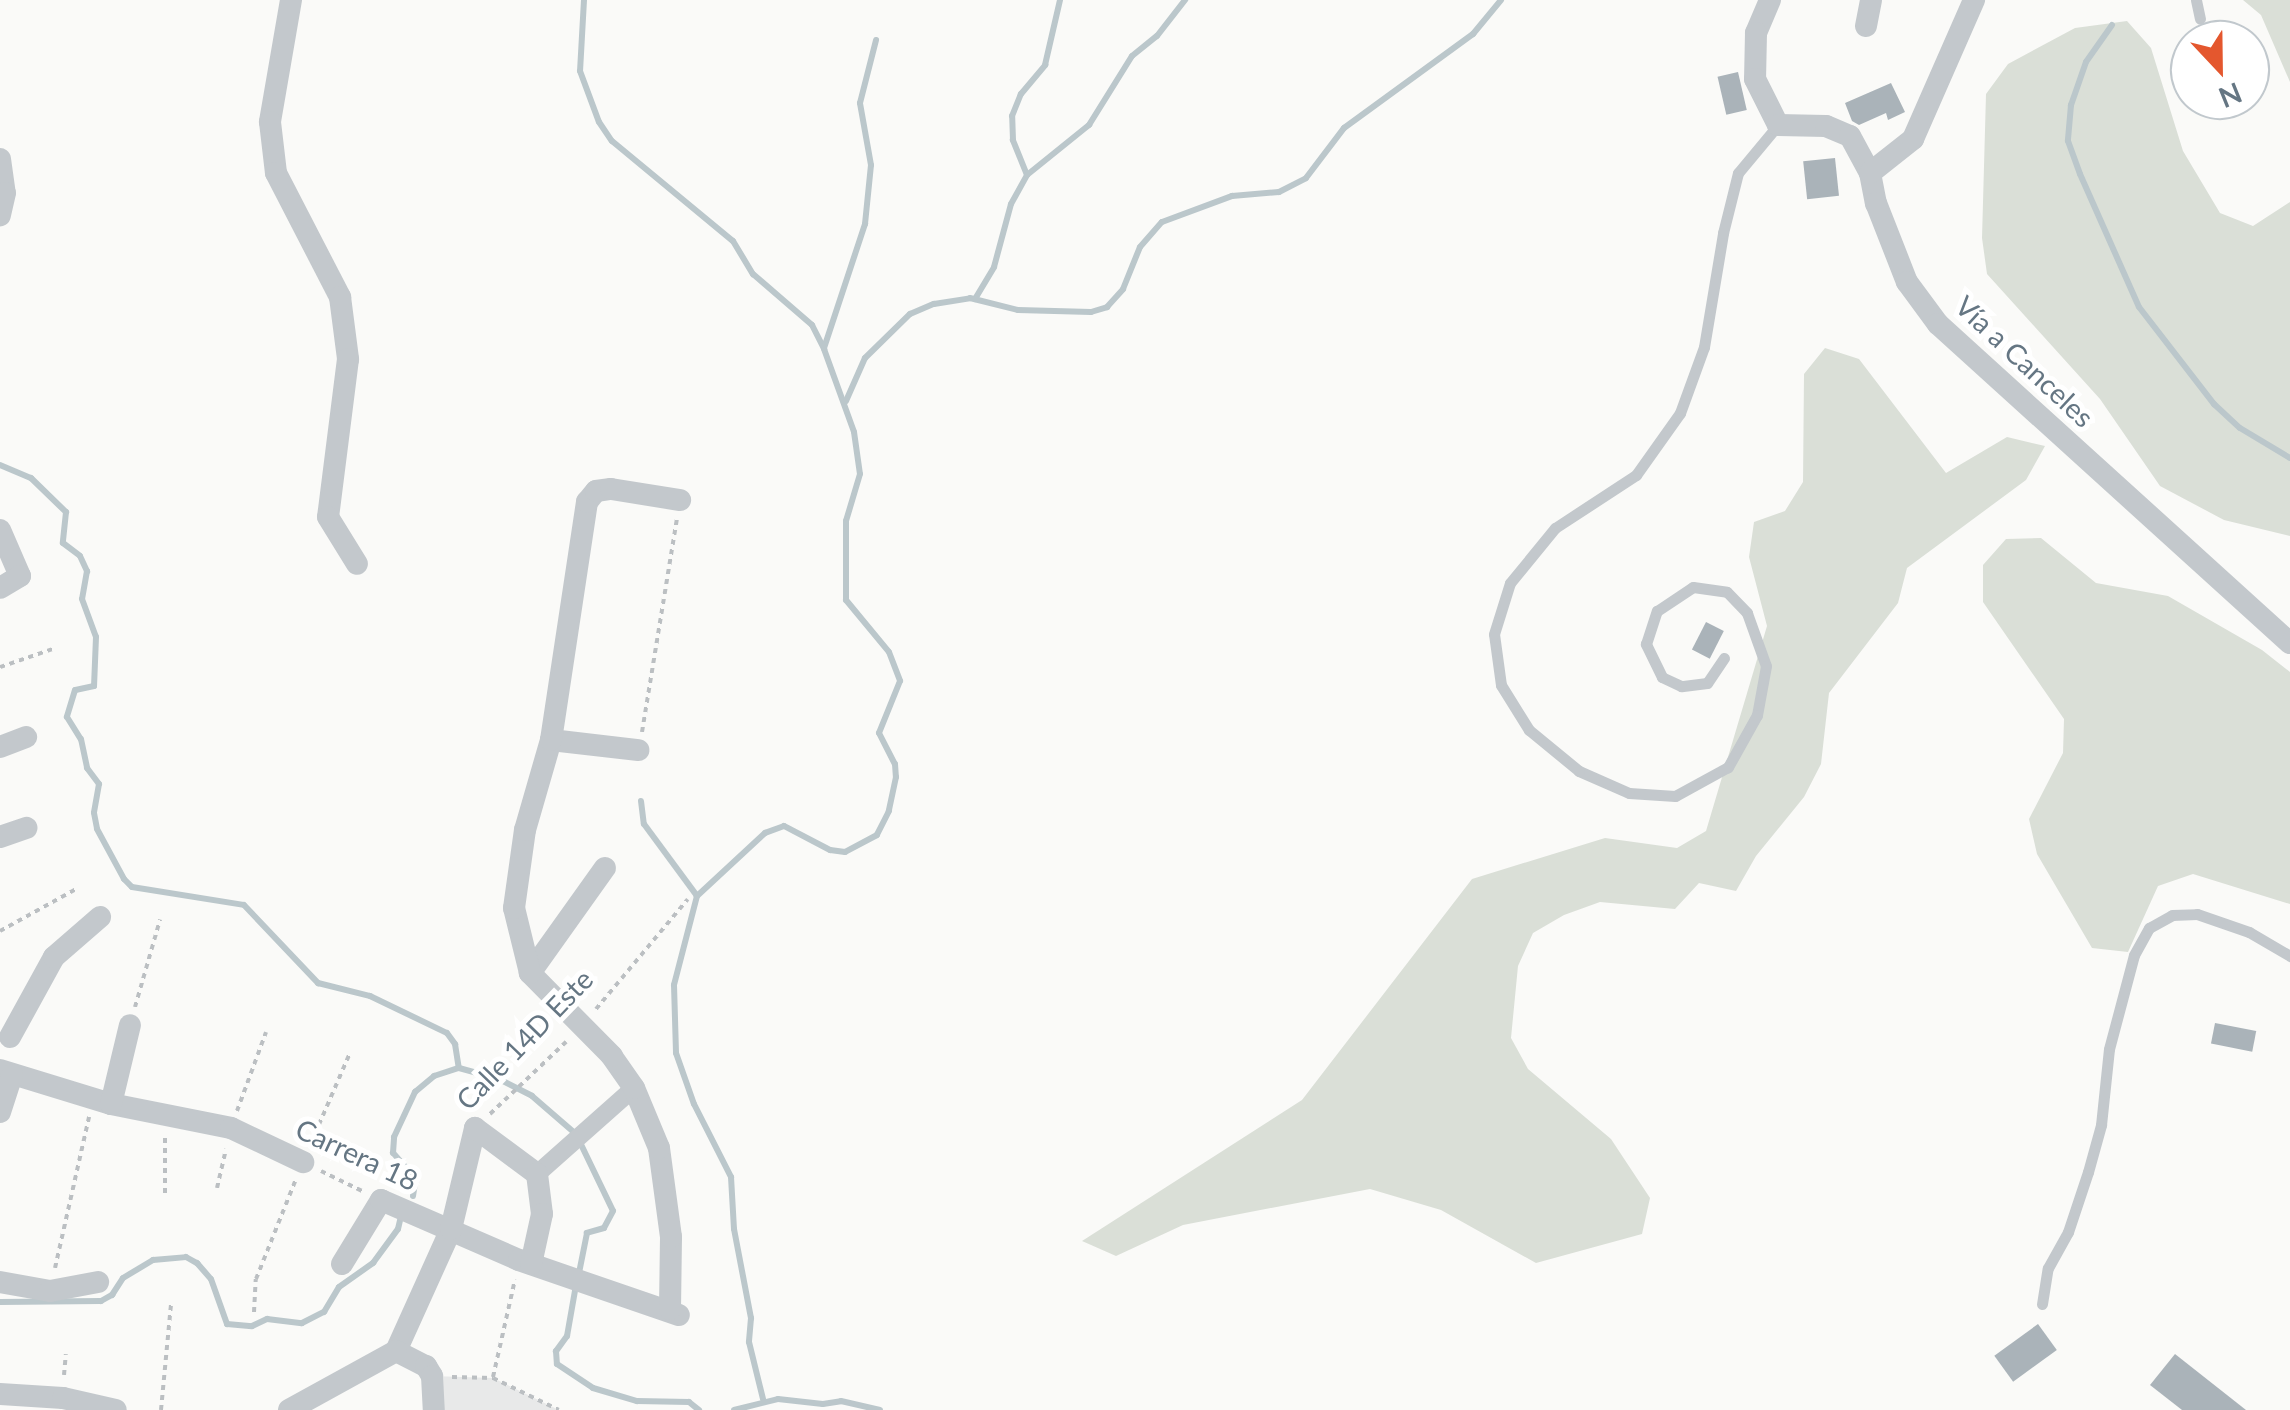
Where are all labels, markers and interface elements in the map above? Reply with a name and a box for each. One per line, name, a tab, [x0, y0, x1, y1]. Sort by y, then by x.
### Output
north arrow	[2170, 20, 2270, 120]
text: N	[2214, 76, 2247, 116]
street label: Vía a Canceles	[1949, 288, 2101, 434]
street label: Calle 14D Este	[449, 962, 599, 1116]
street label: Carrera 18	[291, 1111, 423, 1197]

